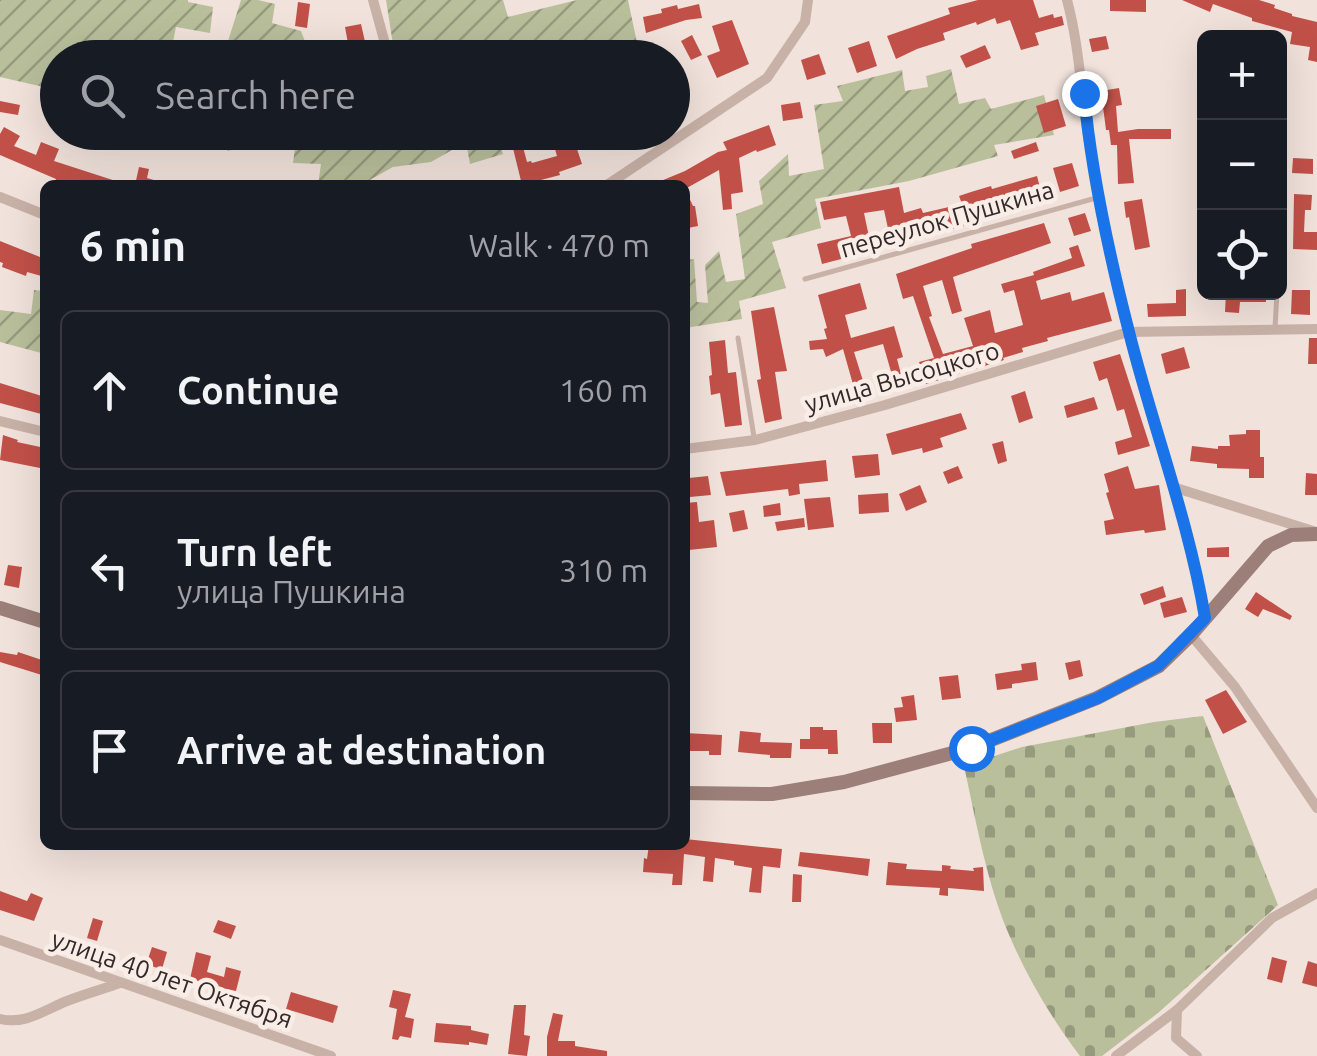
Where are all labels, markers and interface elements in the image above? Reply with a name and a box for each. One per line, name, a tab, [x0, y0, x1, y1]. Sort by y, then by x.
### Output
map controls	[1197, 30, 1287, 300]
button: +	[1197, 30, 1287, 120]
search box	[40, 40, 690, 150]
icon: search	[75, 68, 130, 123]
route end	[1062, 71, 1108, 117]
text: Search here	[155, 74, 356, 116]
button: −	[1197, 120, 1287, 210]
street label: переулок Пушкина	[837, 175, 1057, 263]
button: locate	[1197, 210, 1287, 300]
text: 6 min	[80, 222, 186, 269]
text: Walk · 470 m	[468, 227, 650, 263]
street label: улица Высоцкого	[802, 336, 1002, 418]
icon: ahead	[82, 363, 137, 418]
text: Continue	[177, 369, 339, 411]
text: 160 m	[559, 372, 648, 408]
text: Turn left	[177, 531, 332, 573]
icon: left	[82, 543, 137, 598]
text: 310 m	[559, 552, 648, 588]
text: улица Пушкина	[177, 573, 406, 609]
icon: arrive	[82, 723, 137, 778]
route start	[949, 726, 995, 772]
text: Arrive at destination	[177, 729, 546, 771]
street label: улица 40 лет Октября	[48, 925, 296, 1033]

